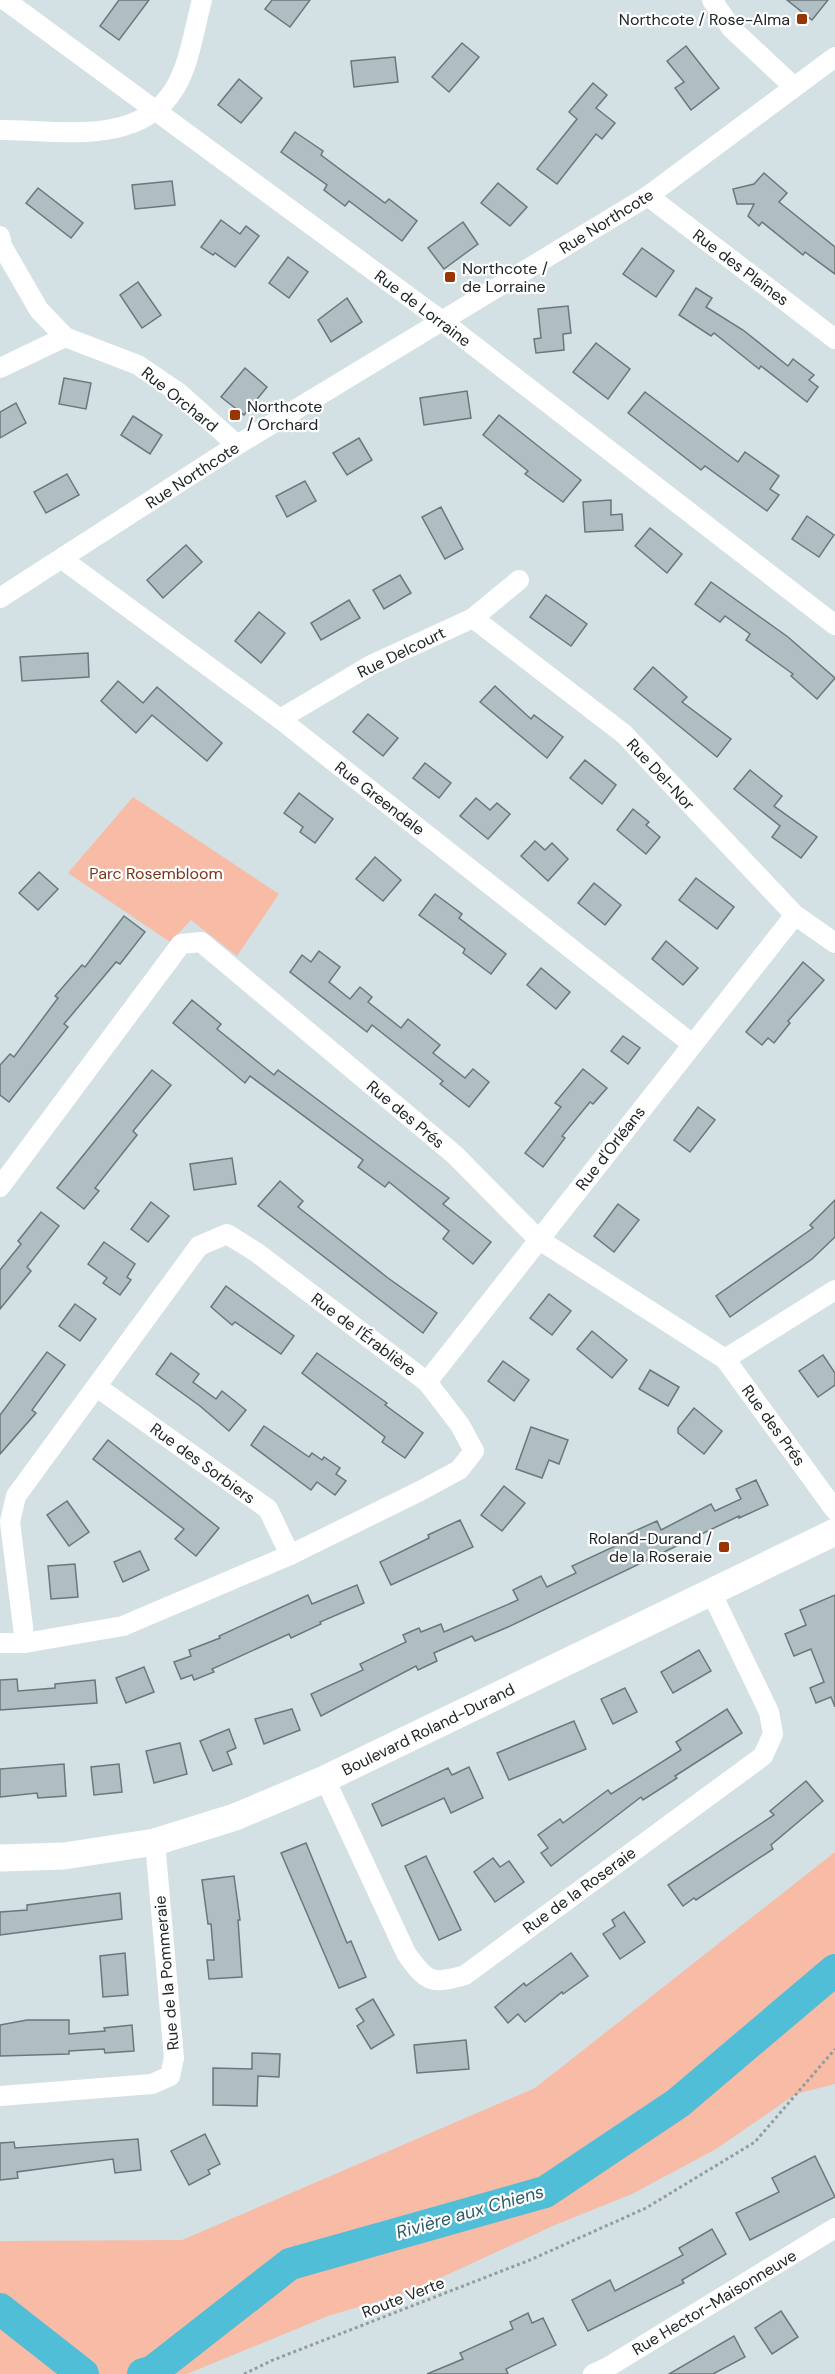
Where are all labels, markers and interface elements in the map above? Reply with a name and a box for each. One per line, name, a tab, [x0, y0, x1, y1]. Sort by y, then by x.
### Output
place label: Northcote / Rose-Alma	[619, 9, 790, 30]
marker: Northcote / Rose-Alma	[795, 12, 809, 26]
street label: Rue Northcote	[555, 184, 657, 259]
street label: Rue des Plaines	[688, 224, 793, 310]
place label: Northcote / de Lorraine	[462, 258, 548, 297]
street label: Rue de Lorraine	[370, 265, 475, 352]
marker: Northcote / de Lorraine	[443, 270, 457, 284]
street label: Rue Orchard	[137, 362, 222, 437]
place label: Northcote / Orchard	[247, 396, 322, 435]
marker: Northcote / Orchard	[228, 408, 242, 422]
street label: Rue Northcote	[142, 437, 243, 513]
street label: Rue Delcourt	[354, 622, 449, 683]
street label: Rue Del-Nor	[622, 734, 699, 815]
street label: Rue Greendale	[330, 757, 429, 840]
park label: Parc Rosembloom	[89, 863, 223, 884]
street label: Rue des Prés	[362, 1076, 449, 1153]
street label: Rue d'Orléans	[571, 1102, 650, 1195]
street label: Rue de l'Érablière	[307, 1288, 420, 1381]
street label: Rue des Prés	[737, 1381, 810, 1470]
street label: Rue des Sorbiers	[146, 1418, 259, 1509]
place label: Roland-Durand / de la Roseraie	[589, 1528, 712, 1567]
marker: Roland-Durand / de la Roseraie	[717, 1540, 731, 1554]
street label: Boulevard Roland-Durand	[338, 1678, 518, 1781]
street label: Rue de la Roseraie	[518, 1842, 640, 1939]
street label: Rue de la Pommeraie	[149, 1895, 184, 2051]
water label: Rivière aux Chiens	[393, 2179, 547, 2245]
street label: Rue Hector-Maisonneuve	[628, 2245, 800, 2360]
street label: Route Verte	[359, 2272, 448, 2323]

